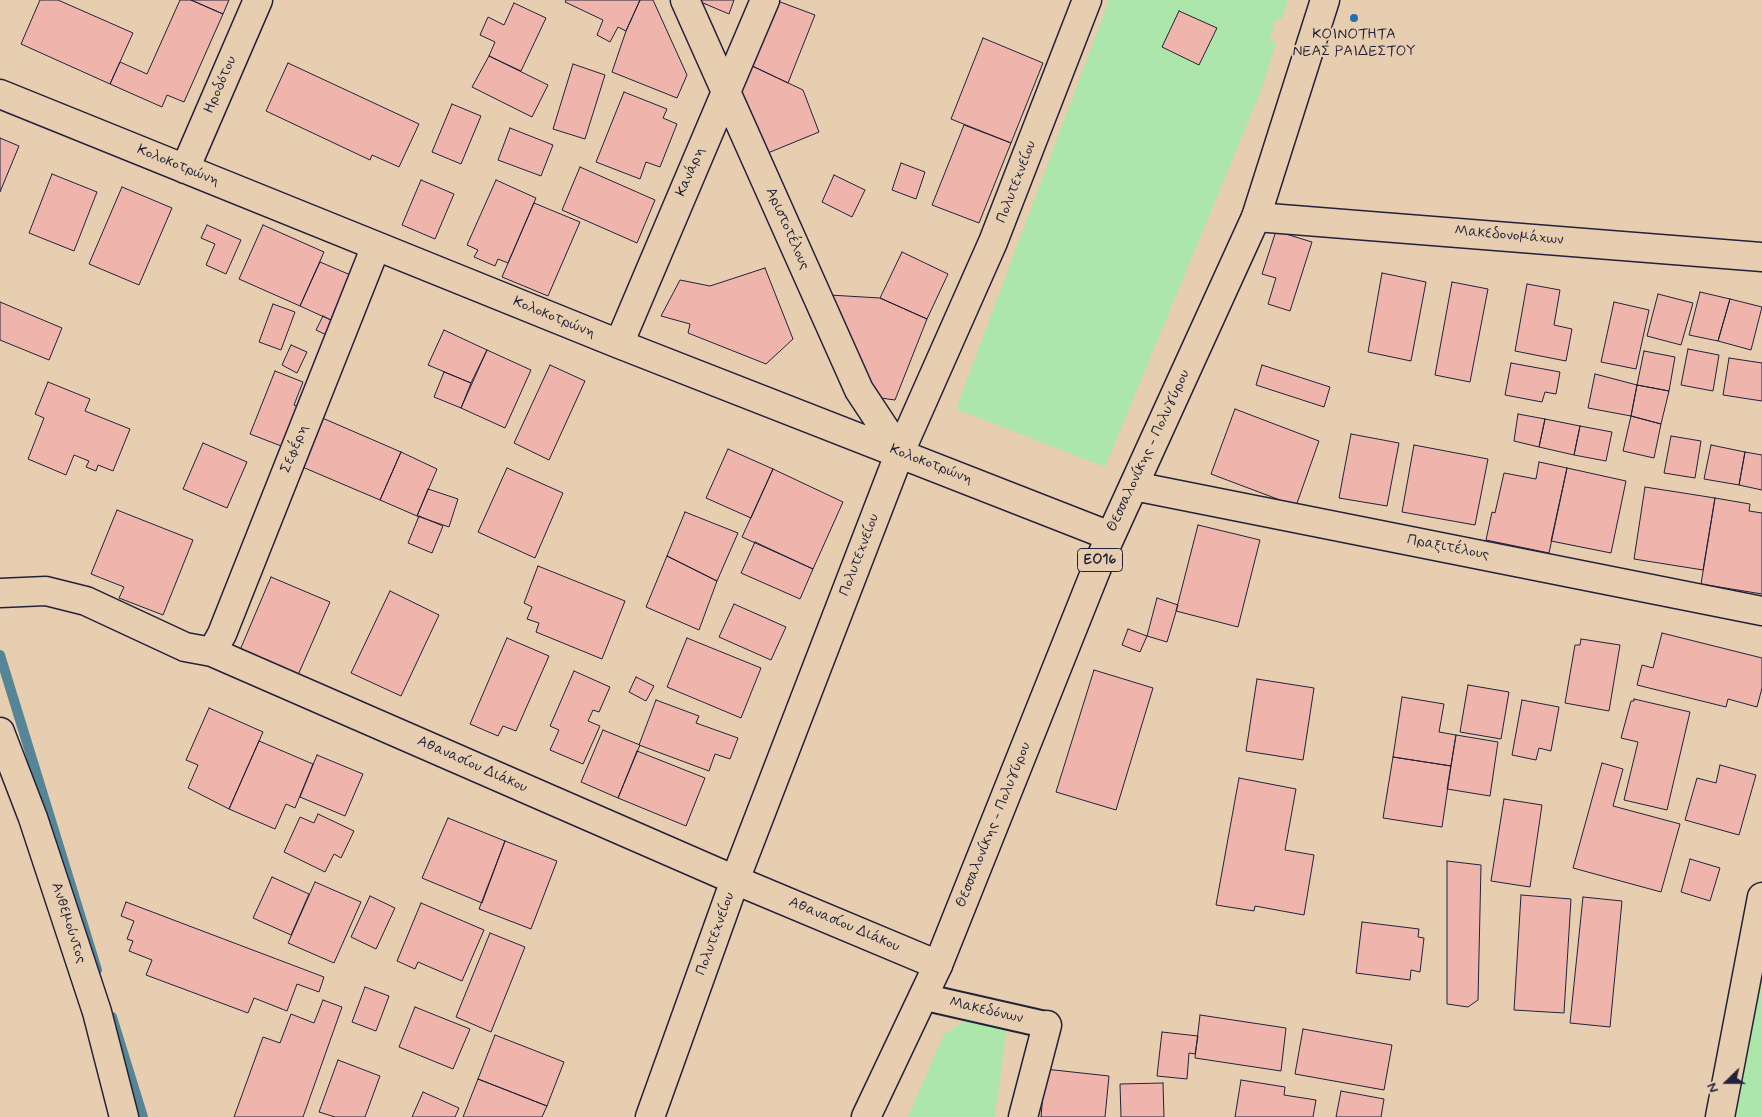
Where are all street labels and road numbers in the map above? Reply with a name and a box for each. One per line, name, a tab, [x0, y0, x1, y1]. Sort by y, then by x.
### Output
street label: Ηροδότου	[201, 54, 241, 116]
street label: Πολυτεχνείου	[993, 138, 1041, 226]
street label: Κολοκοτρώνη	[134, 141, 222, 191]
street label: Κανάρη	[673, 145, 709, 199]
street label: Αριστοτέλους	[761, 185, 813, 273]
street label: Μακεδονομάχων	[1454, 222, 1564, 250]
street label: Κολοκοτρώνη	[510, 293, 598, 343]
street label: Θεσσαλονίκης - Πολυγύρου	[1103, 367, 1195, 535]
street label: Σεφέρη	[277, 422, 313, 476]
street label: Κολοκοτρώνη	[887, 441, 975, 489]
street label: Πολυτεχνείου	[836, 511, 884, 599]
street label: Πραξιτέλους	[1405, 531, 1491, 565]
road number: ΕΟ16	[1078, 548, 1122, 572]
street label: Αθανασίου Διάκου	[414, 733, 530, 797]
street label: Θεσσαλονίκης - Πολυγύρου	[953, 740, 1035, 910]
street label: Ανθεμούντος	[46, 880, 90, 966]
street label: Πολυτεχνείου	[693, 890, 739, 978]
street label: Αθανασίου Διάκου	[786, 893, 902, 957]
street label: Μακεδόνων	[947, 994, 1025, 1028]

